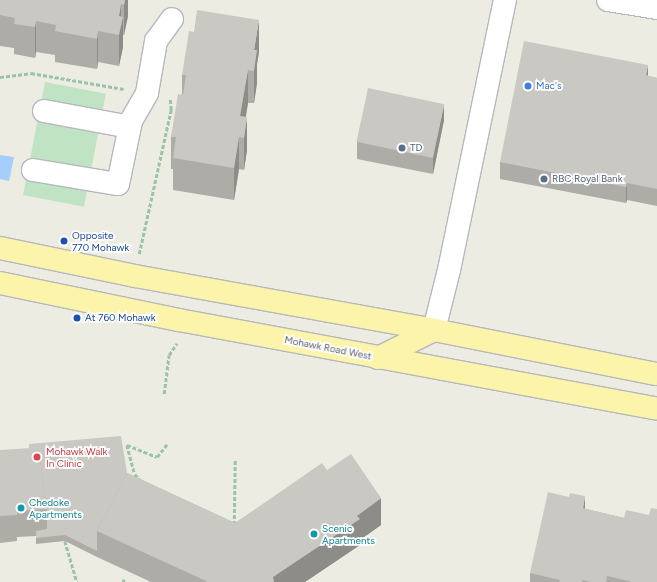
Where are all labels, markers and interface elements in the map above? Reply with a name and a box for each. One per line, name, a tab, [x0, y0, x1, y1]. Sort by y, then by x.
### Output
place label: Mac's	[536, 80, 562, 92]
marker: Mac's	[523, 81, 533, 91]
place label: TD	[410, 142, 422, 154]
marker: TD	[397, 143, 407, 153]
place label: RBC Royal Bank	[552, 173, 623, 185]
marker: RBC Royal Bank	[539, 174, 549, 184]
place label: Opposite 770 Mohawk	[72, 229, 129, 252]
marker: Opposite 770 Mohawk	[59, 236, 69, 246]
place label: At 760 Mohawk	[85, 312, 155, 324]
marker: At 760 Mohawk	[72, 313, 82, 323]
street label: Mohawk Road West	[283, 334, 373, 362]
place label: Mohawk Walk In Clinic	[46, 445, 107, 468]
marker: Mohawk Walk In Clinic	[31, 451, 43, 463]
place label: Chedoke Apartments	[29, 496, 82, 520]
marker: Chedoke Apartments	[16, 503, 26, 513]
place label: Scenic Apartments	[322, 522, 375, 546]
marker: Scenic Apartments	[309, 529, 319, 539]

